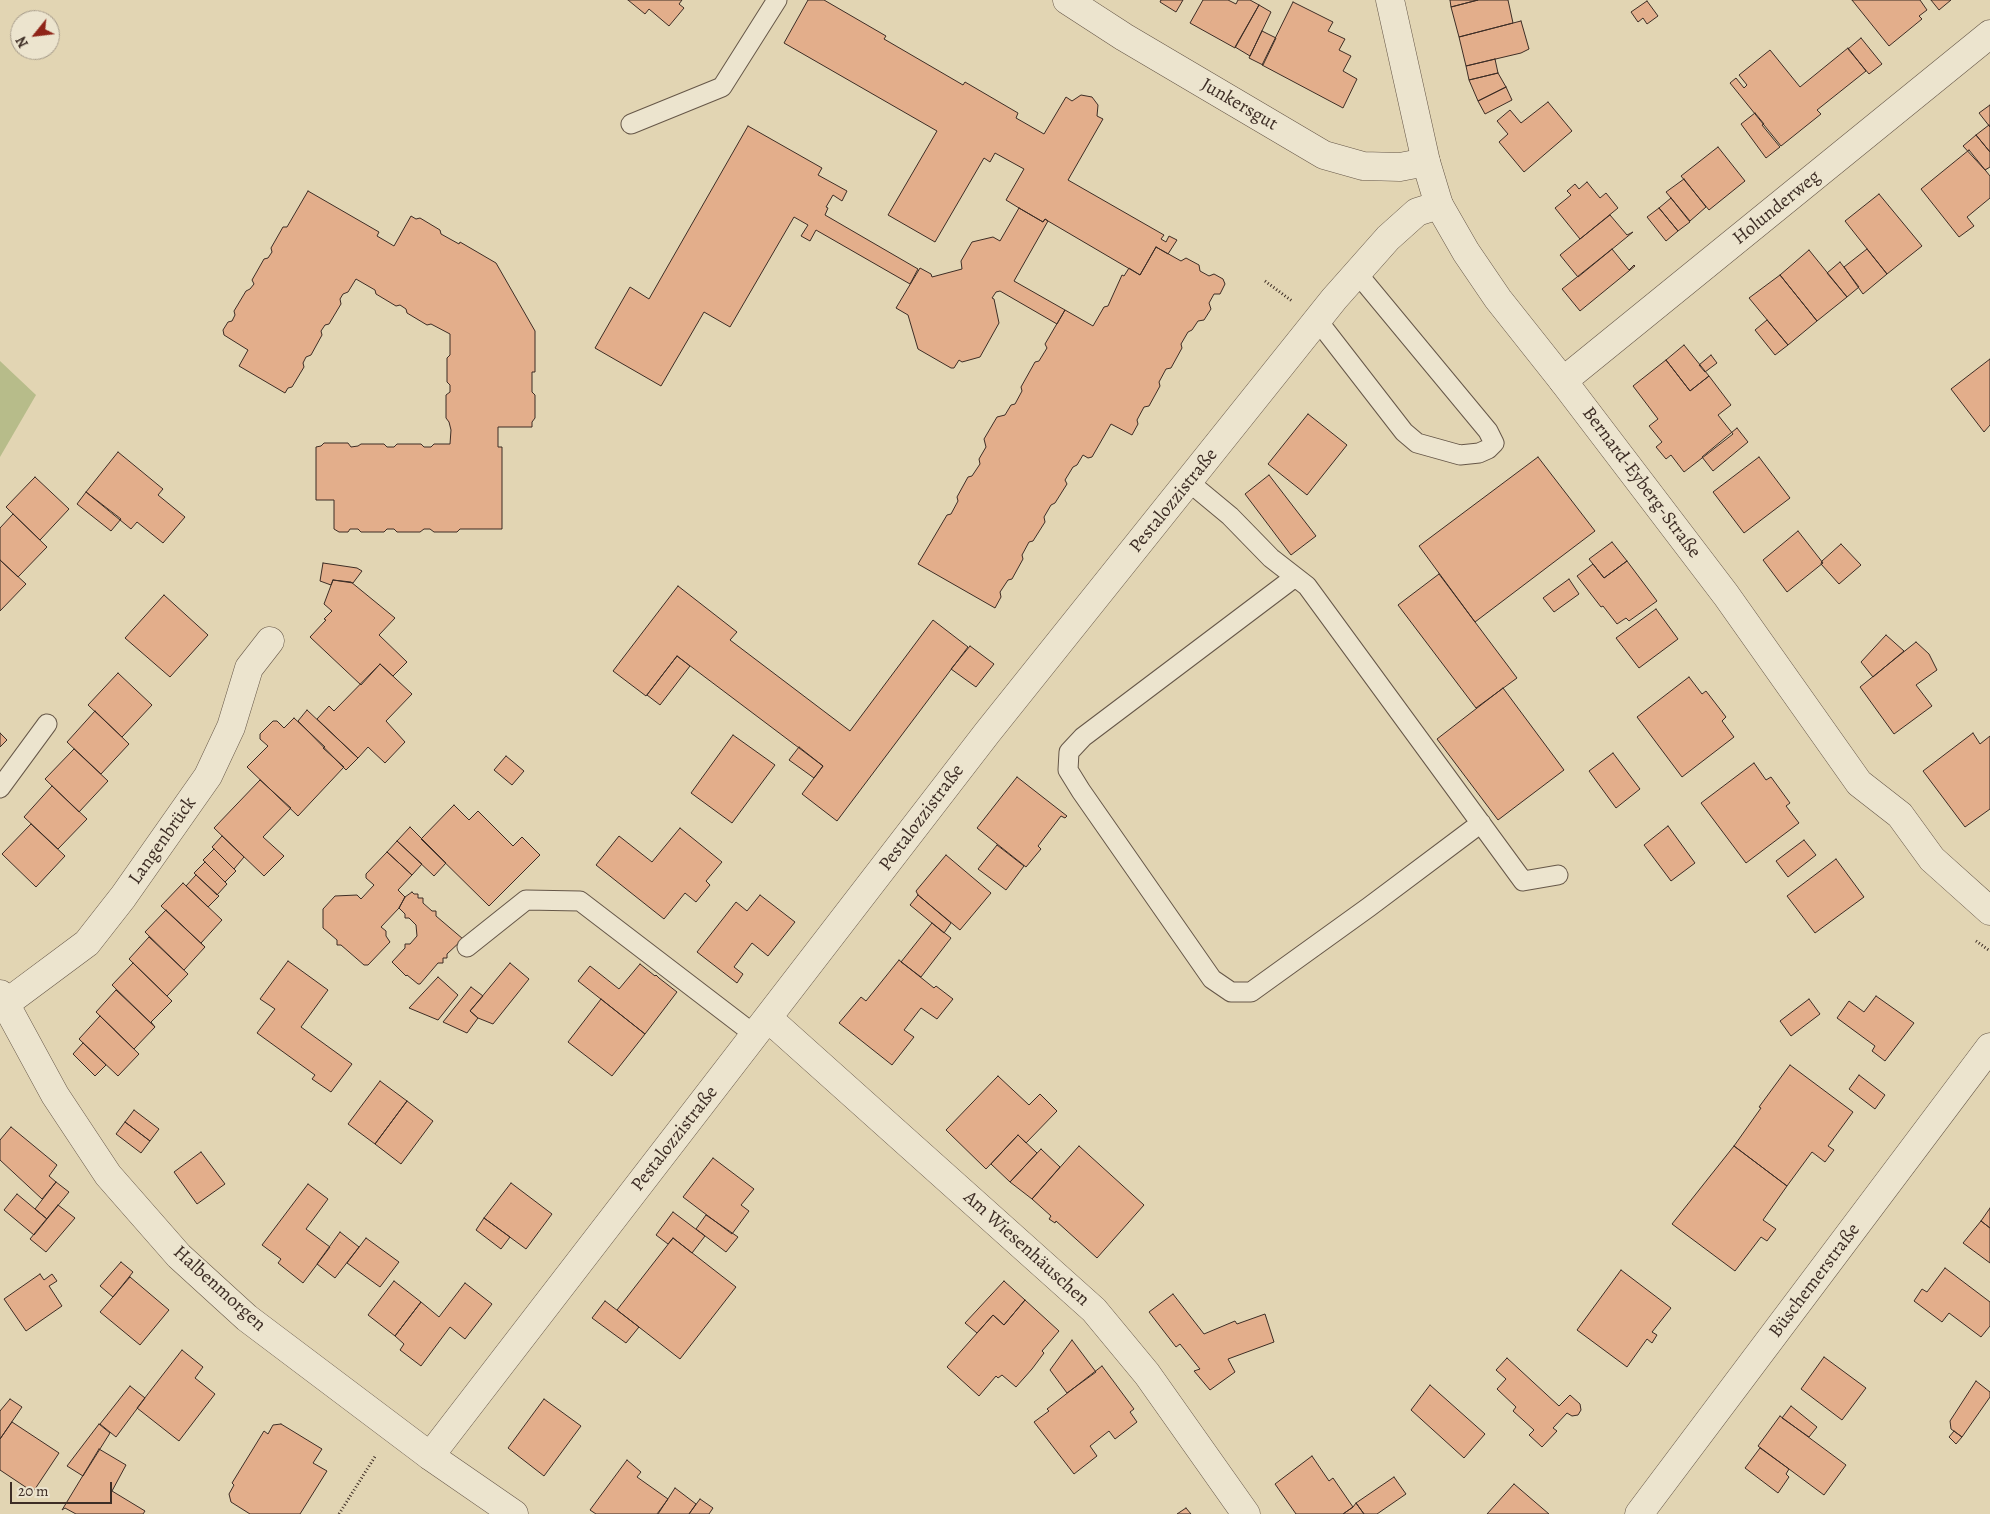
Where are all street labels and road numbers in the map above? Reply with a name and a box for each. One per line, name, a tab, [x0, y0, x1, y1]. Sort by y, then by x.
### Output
street label: Junkersgut	[1197, 74, 1281, 136]
street label: Holunderweg	[1729, 166, 1825, 250]
street label: Bernard-Eyberg-Straße	[1577, 403, 1705, 563]
street label: Pestalozzistraße	[1125, 444, 1223, 558]
street label: Pestalozzistraße	[875, 760, 969, 876]
street label: Langenbrück	[124, 793, 202, 889]
street label: Pestalozzistraße	[627, 1082, 723, 1196]
street label: Am Wiesenhäuschen	[958, 1186, 1094, 1312]
street label: Büschemerstraße	[1765, 1219, 1865, 1343]
street label: Halbenmorgen	[168, 1241, 270, 1337]

